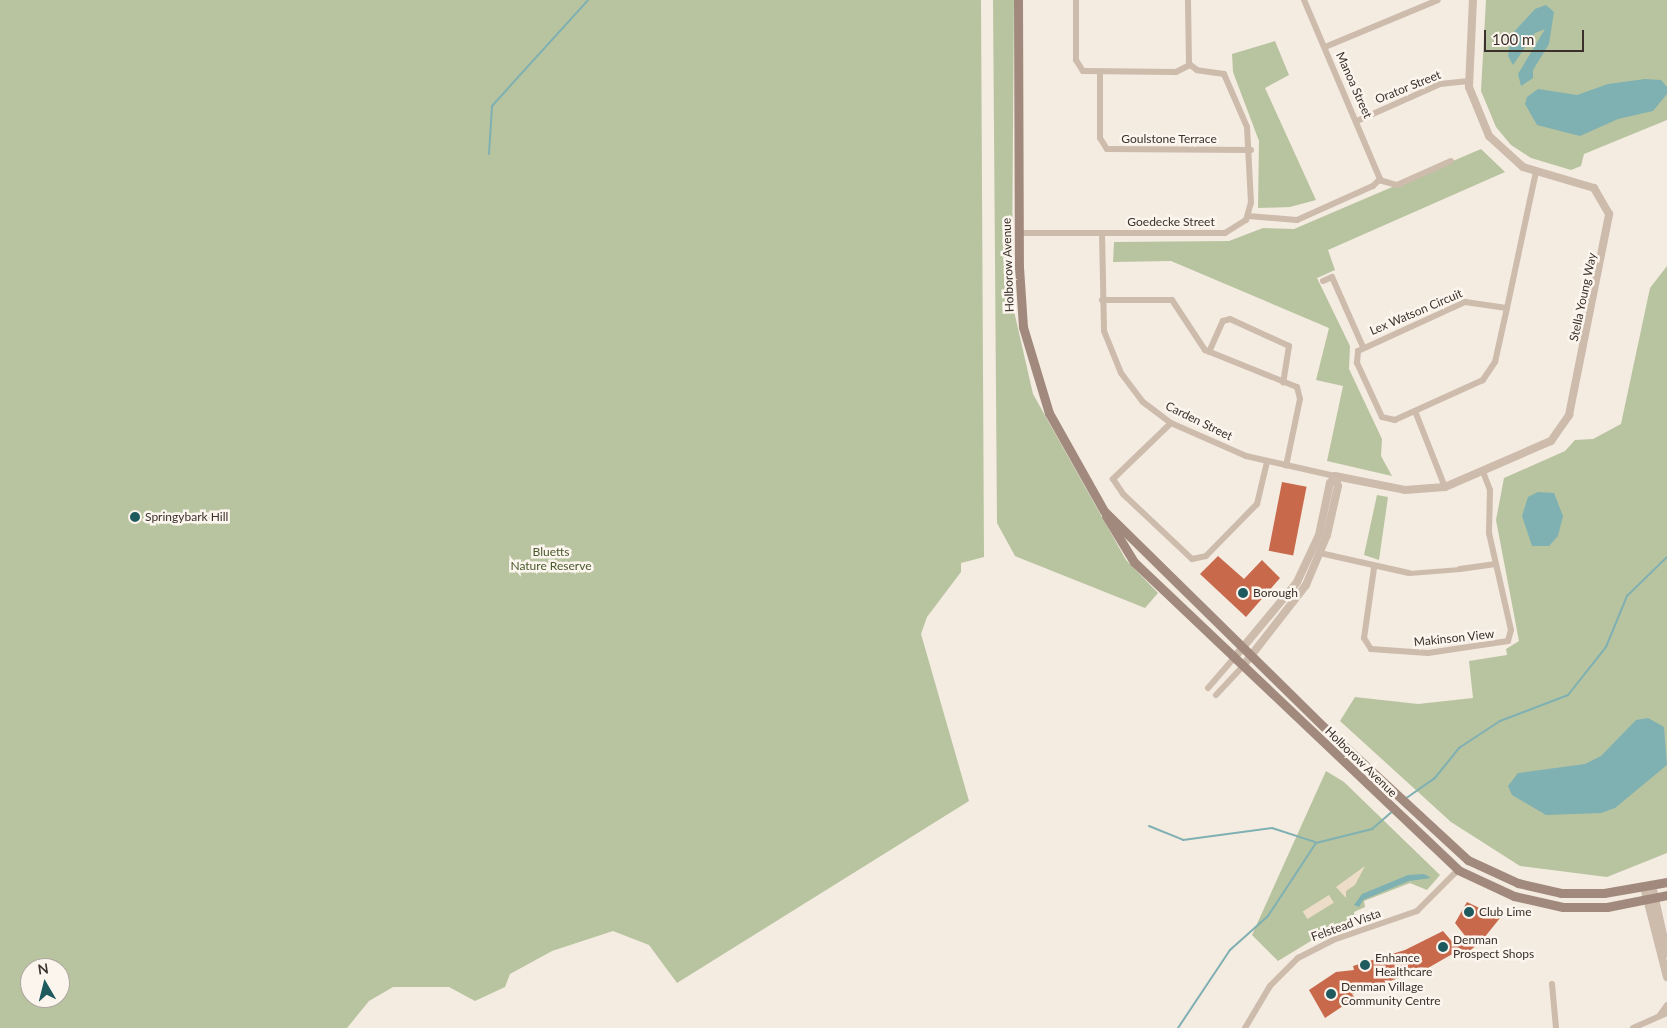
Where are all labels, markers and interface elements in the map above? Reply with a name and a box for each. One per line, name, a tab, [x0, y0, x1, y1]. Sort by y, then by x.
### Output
scale bar	[1487, 20, 1587, 52]
text: 100 m	[1492, 30, 1534, 48]
street label: Manoa Street	[1333, 50, 1375, 120]
street label: Orator Street	[1373, 67, 1443, 107]
street label: Goulstone Terrace	[1121, 132, 1217, 146]
street label: Goedecke Street	[1127, 215, 1215, 229]
street label: Holborow Avenue	[999, 217, 1017, 313]
street label: Stella Young Way	[1566, 251, 1600, 343]
street label: Lex Watson Circuit	[1367, 286, 1465, 338]
street label: Carden Street	[1163, 399, 1235, 443]
place label: Springybark Hill	[145, 510, 228, 524]
marker: Springybark Hill	[129, 511, 141, 523]
park label: Bluetts Nature Reserve	[510, 545, 592, 573]
place label: Borough	[1253, 586, 1298, 600]
marker: Borough	[1237, 587, 1249, 599]
street label: Makinson View	[1413, 627, 1495, 649]
street label: Holborow Avenue	[1322, 724, 1400, 800]
place label: Club Lime	[1479, 905, 1532, 919]
street label: Felstead Vista	[1309, 906, 1383, 944]
marker: Club Lime	[1463, 906, 1475, 918]
place label: Denman Prospect Shops	[1453, 933, 1534, 961]
marker: Denman Prospect Shops	[1437, 941, 1449, 953]
place label: Enhance Healthcare	[1375, 951, 1432, 979]
north arrow	[20, 958, 70, 1008]
text: N	[36, 959, 50, 978]
marker: Enhance Healthcare	[1359, 959, 1371, 971]
place label: Denman Village Community Centre	[1341, 980, 1441, 1008]
marker: Denman Village Community Centre	[1325, 988, 1337, 1000]

